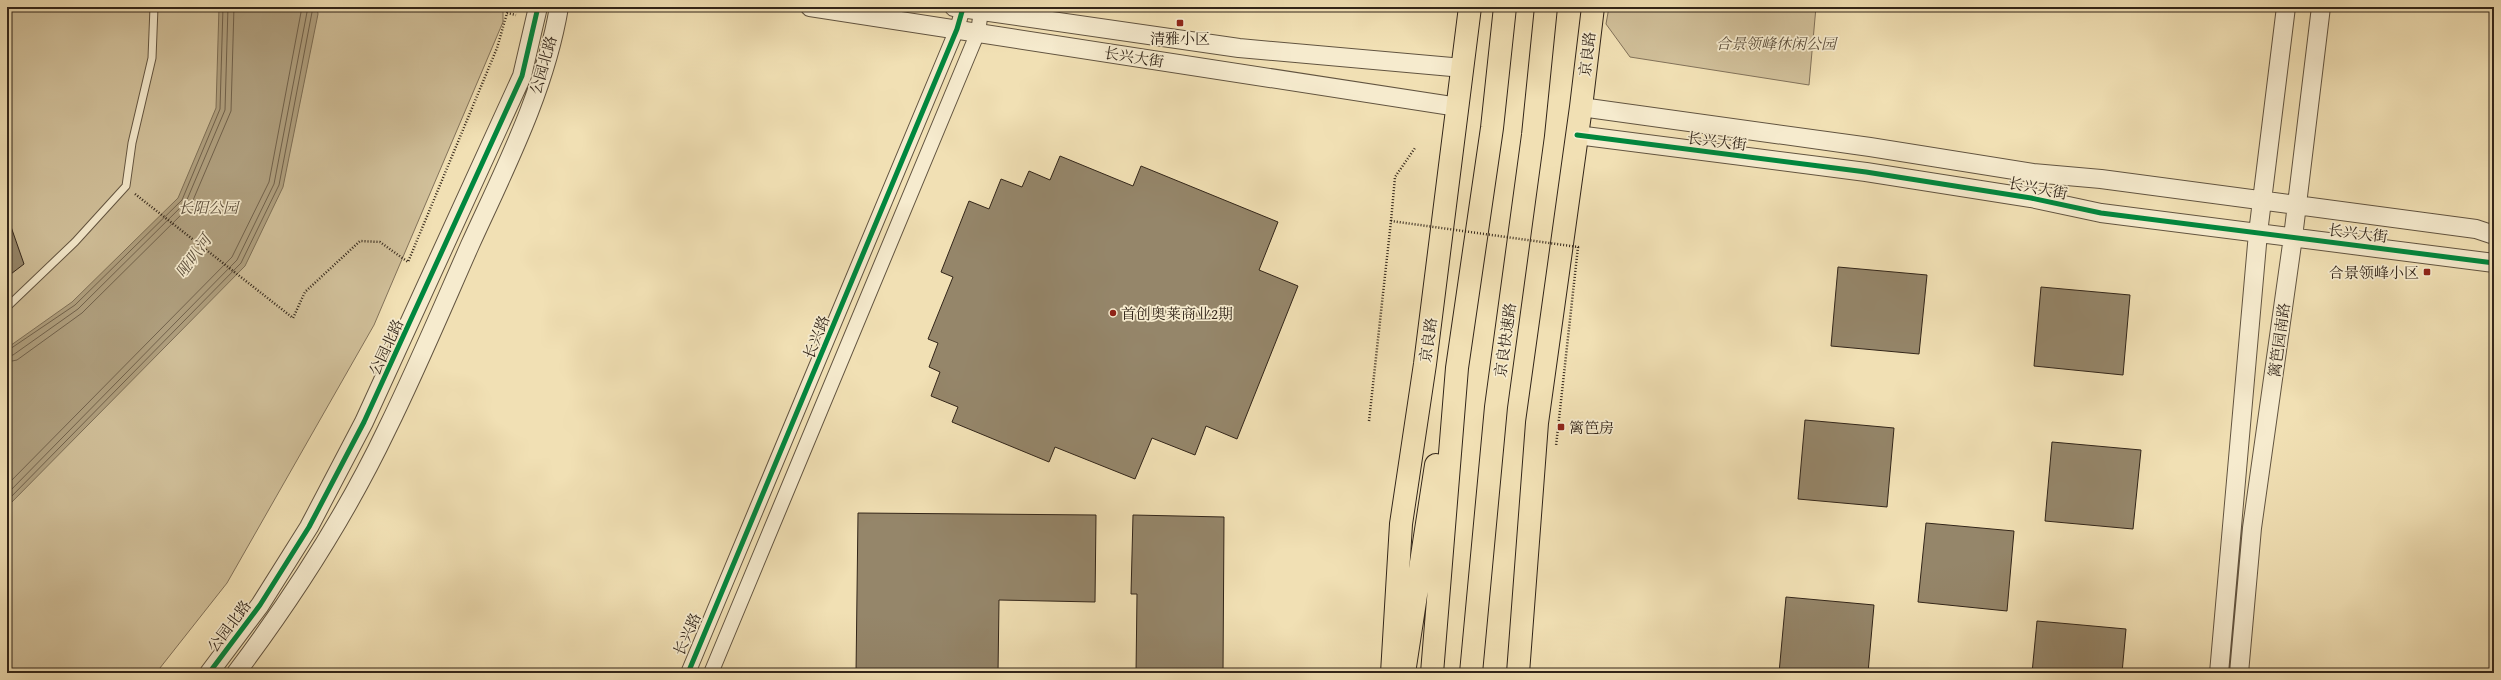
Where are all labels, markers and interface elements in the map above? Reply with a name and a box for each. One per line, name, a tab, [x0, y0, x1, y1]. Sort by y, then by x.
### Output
marker: 清雅小区	[1175, 18, 1185, 28]
place label: 清雅小区	[1150, 28, 1210, 49]
street label: 京良路	[1574, 30, 1600, 78]
street label: 公园北路	[525, 33, 561, 97]
park label: 合景领峰休闲公园	[1716, 33, 1838, 54]
street label: 长兴大街	[1103, 42, 1165, 72]
street label: 长兴大街	[1686, 127, 1748, 155]
street label: 长兴大街	[2007, 172, 2069, 204]
park label: 长阳公园	[178, 197, 240, 218]
street label: 长兴大街	[2327, 219, 2389, 247]
water label: 哑叭河	[169, 227, 219, 282]
place label: 合景领峰小区	[2329, 262, 2419, 283]
marker: 合景领峰小区	[2422, 267, 2432, 277]
street label: 京良快速路	[1489, 301, 1521, 379]
street label: 篱笆园南路	[2263, 301, 2295, 379]
place label: 首创奥莱商业2期	[1121, 303, 1233, 324]
marker: 首创奥莱商业2期	[1108, 308, 1118, 318]
street label: 长兴路	[798, 312, 834, 362]
street label: 公园北路	[364, 315, 408, 379]
street label: 京良路	[1414, 316, 1442, 364]
place label: 篱笆房	[1569, 417, 1614, 438]
marker: 篱笆房	[1556, 422, 1566, 432]
street label: 公园北路	[203, 596, 255, 656]
street label: 长兴路	[668, 609, 706, 659]

